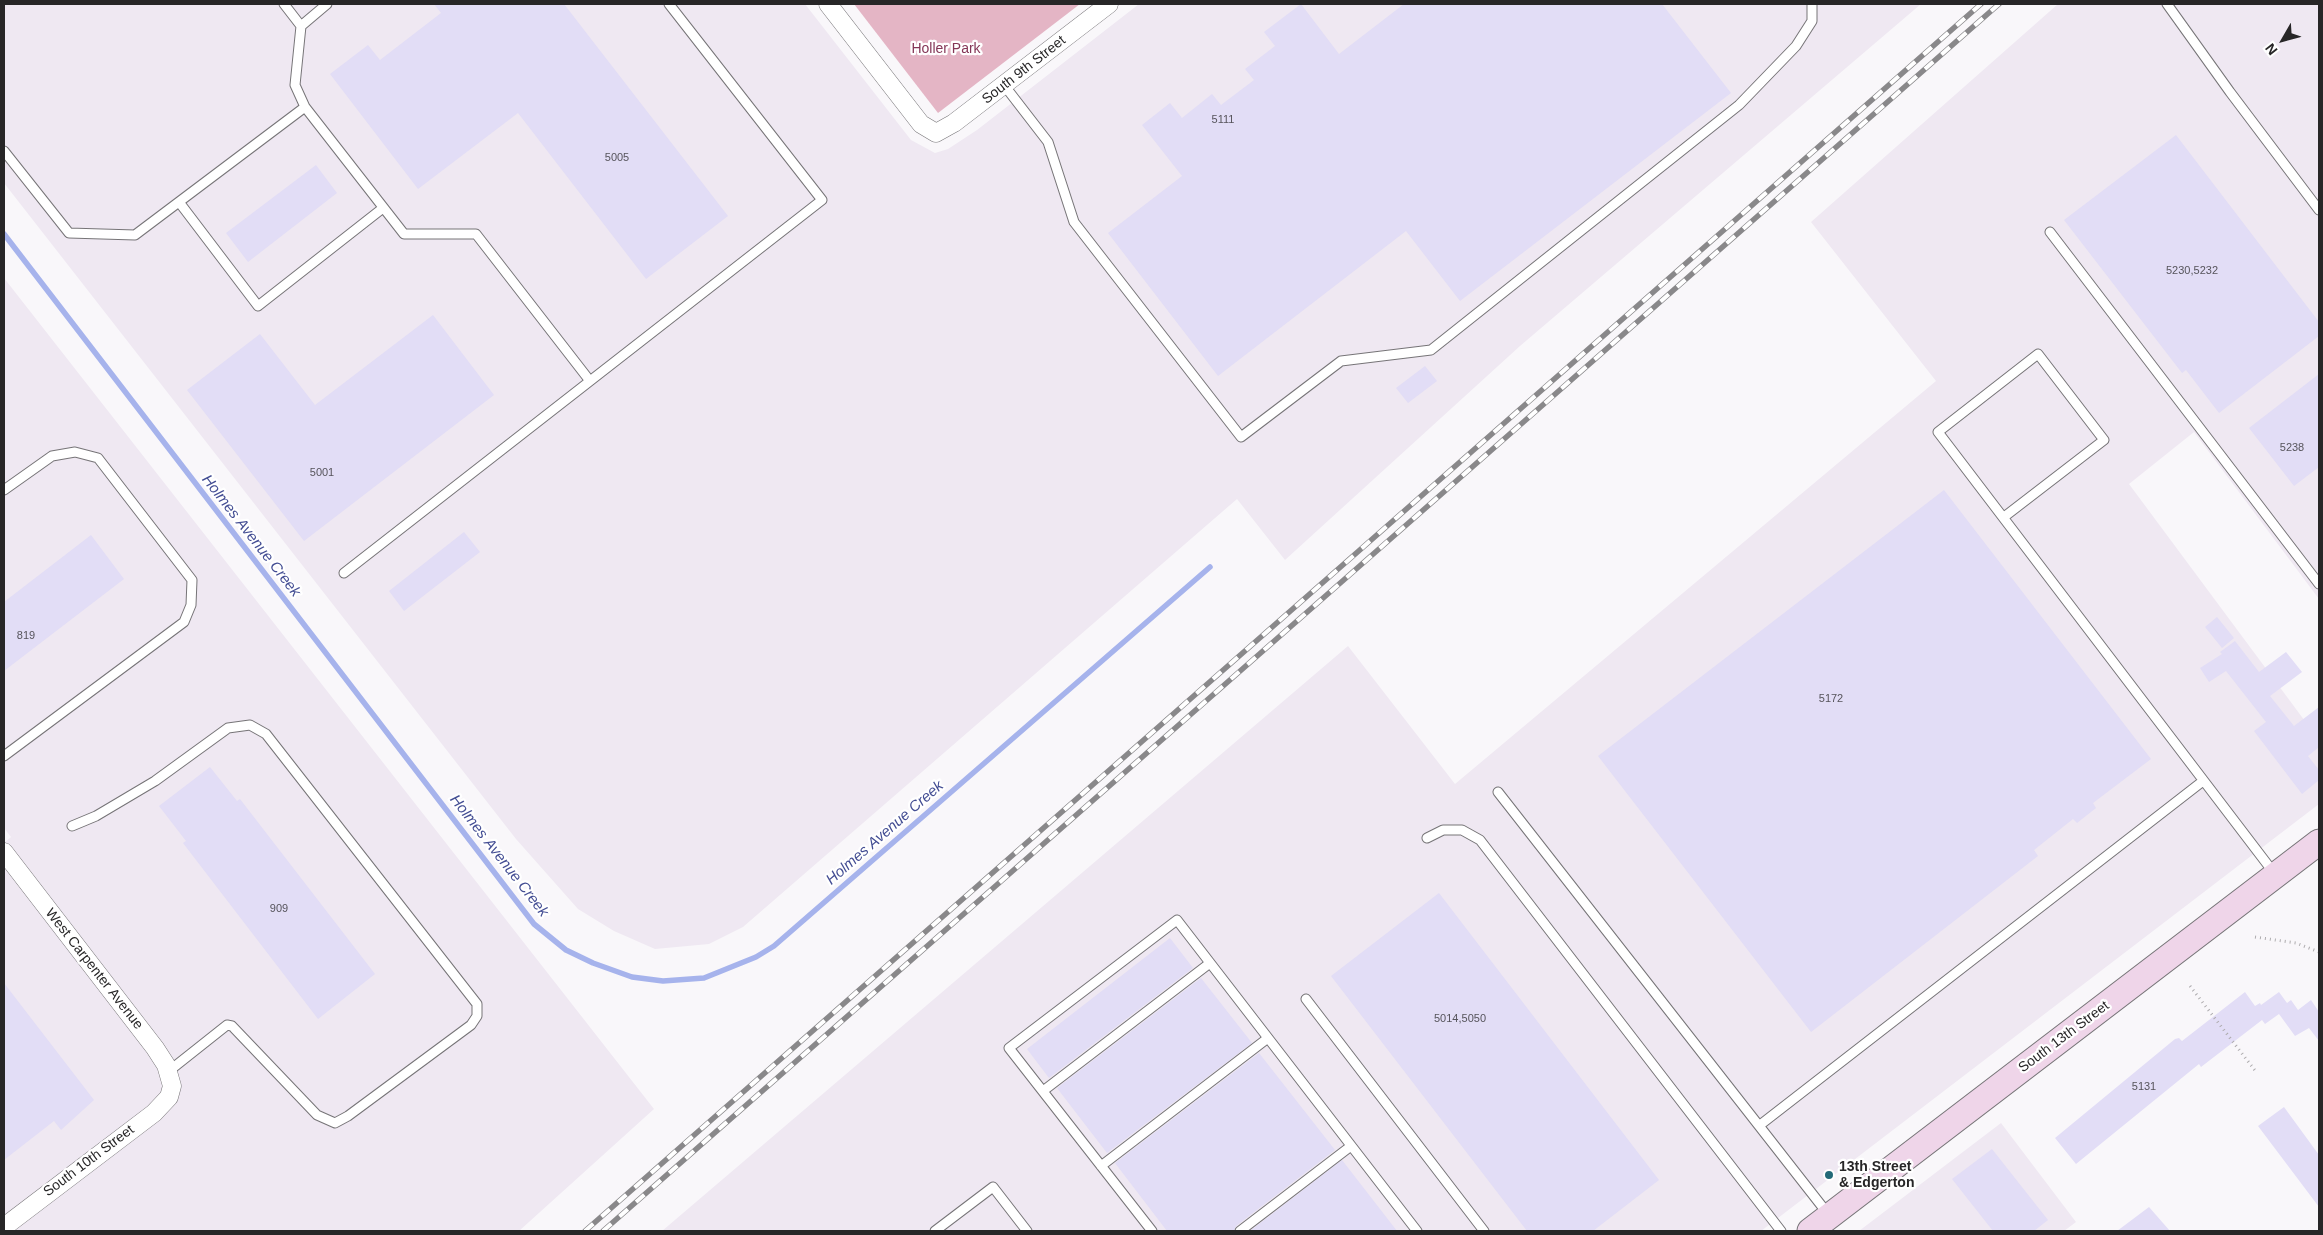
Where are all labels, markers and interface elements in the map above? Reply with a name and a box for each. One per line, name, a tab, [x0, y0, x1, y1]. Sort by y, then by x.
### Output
north arrow	[2258, 15, 2308, 65]
street label: South 9th Street	[979, 32, 1069, 108]
text: N	[2262, 40, 2281, 58]
park label: Holler Park	[911, 41, 981, 57]
house number: 5111	[1212, 113, 1234, 127]
house number: 5005	[605, 151, 629, 165]
house number: 5230,5232	[2166, 264, 2218, 278]
house number: 5238	[2280, 441, 2304, 455]
house number: 5001	[310, 466, 334, 480]
water label: Holmes Avenue Creek	[198, 471, 304, 601]
house number: 819	[17, 629, 35, 643]
house number: 5172	[1819, 692, 1843, 706]
water label: Holmes Avenue Creek	[823, 777, 947, 889]
water label: Holmes Avenue Creek	[446, 791, 552, 921]
house number: 909	[270, 902, 288, 916]
street label: West Carpenter Avenue	[42, 905, 146, 1033]
street label: South 13th Street	[2015, 998, 2113, 1076]
house number: 5014,5050	[1434, 1012, 1486, 1026]
house number: 5131	[2132, 1080, 2156, 1094]
street label: South 10th Street	[40, 1122, 138, 1200]
place label: 13th Street & Edgerton	[1839, 1159, 1914, 1192]
marker: 13th Street & Edgerton	[1823, 1169, 1835, 1181]

